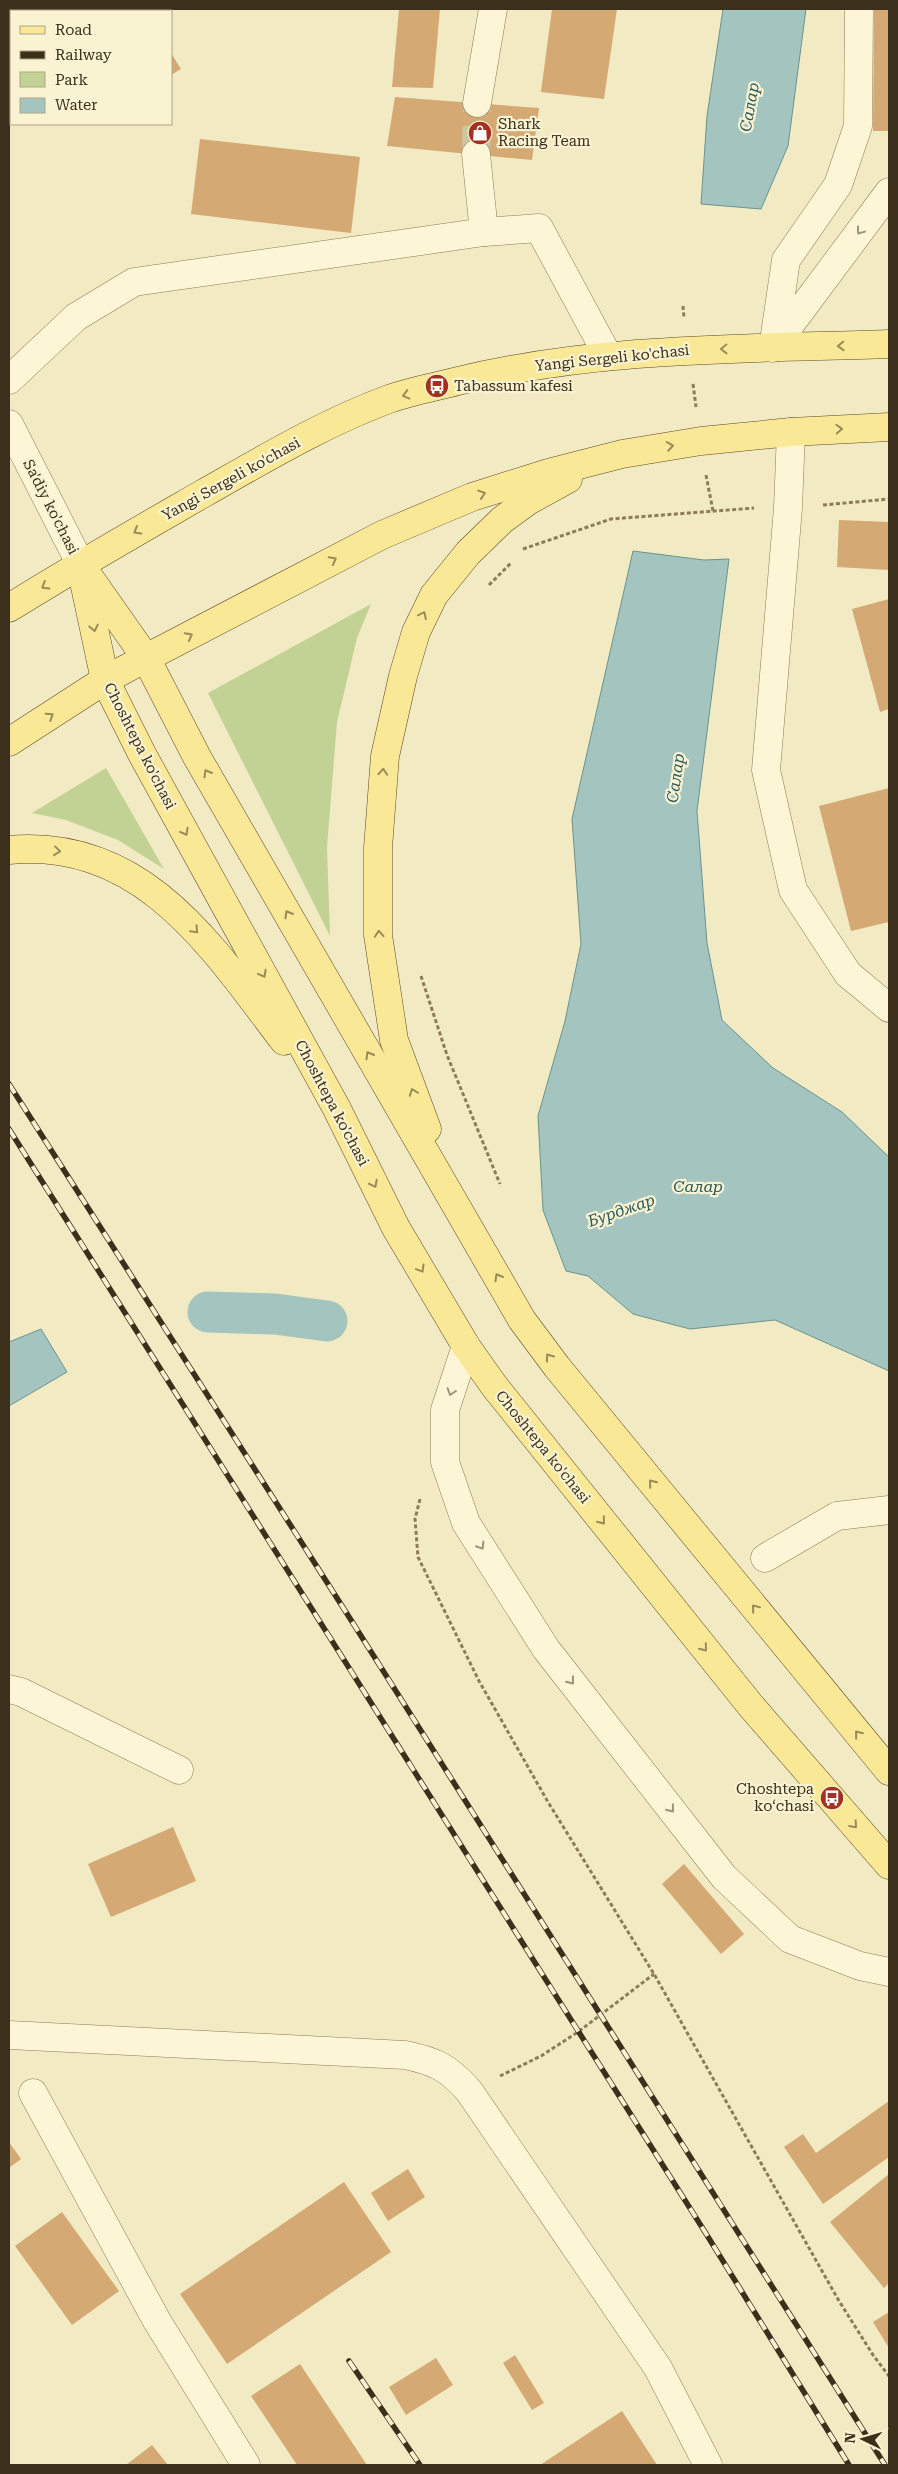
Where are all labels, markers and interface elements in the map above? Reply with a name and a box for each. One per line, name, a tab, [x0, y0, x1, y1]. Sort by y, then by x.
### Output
legend	[10, 10, 172, 125]
text: Road	[55, 21, 92, 39]
text: Railway	[55, 46, 112, 64]
text: Park	[55, 71, 89, 89]
water label: Салар	[736, 81, 763, 133]
text: Water	[55, 96, 97, 114]
place label: Shark Racing Team	[498, 115, 591, 150]
shop icon: Shark Racing Team	[467, 120, 493, 146]
one-way arrow	[857, 225, 866, 235]
one-way arrow	[836, 340, 844, 351]
street label: Yangi Sergeli ko'chasi	[534, 341, 690, 375]
one-way arrow	[720, 344, 728, 354]
bus stop icon: Tabassum kafesi	[424, 373, 450, 399]
place label: Tabassum kafesi	[454, 377, 573, 395]
one-way arrow	[402, 389, 410, 399]
one-way arrow	[836, 424, 844, 435]
street label: Yangi Sergeli ko'chasi	[159, 433, 304, 525]
one-way arrow	[666, 442, 675, 452]
street label: Sa'diy ko'chasi	[19, 456, 83, 558]
one-way arrow	[477, 490, 485, 500]
one-way arrow	[133, 525, 142, 535]
one-way arrow	[328, 556, 337, 566]
one-way arrow	[41, 579, 50, 589]
one-way arrow	[417, 611, 428, 620]
one-way arrow	[88, 624, 99, 632]
one-way arrow	[184, 632, 193, 642]
street label: Choshtepa ko'chasi	[100, 680, 180, 813]
one-way arrow	[44, 712, 53, 722]
water label: Салар	[663, 752, 688, 804]
one-way arrow	[378, 767, 389, 775]
one-way arrow	[203, 770, 213, 779]
one-way arrow	[178, 827, 188, 836]
one-way arrow	[54, 846, 62, 857]
one-way arrow	[284, 910, 294, 919]
one-way arrow	[189, 924, 198, 933]
one-way arrow	[373, 930, 384, 938]
one-way arrow	[257, 969, 267, 978]
street label: Choshtepa ko'chasi	[291, 1037, 373, 1169]
one-way arrow	[366, 1051, 376, 1060]
one-way arrow	[409, 1088, 419, 1097]
water label: Салар	[673, 1177, 723, 1196]
one-way arrow	[368, 1179, 378, 1188]
water label: Бурджар	[584, 1190, 657, 1231]
one-way arrow	[414, 1264, 424, 1273]
one-way arrow	[494, 1274, 504, 1283]
one-way arrow	[546, 1353, 555, 1363]
street label: Choshtepa ko'chasi	[492, 1387, 594, 1507]
one-way arrow	[447, 1388, 457, 1396]
one-way arrow	[648, 1479, 657, 1488]
one-way arrow	[597, 1515, 605, 1524]
one-way arrow	[474, 1541, 484, 1550]
one-way arrow	[753, 1605, 761, 1614]
one-way arrow	[698, 1642, 707, 1651]
one-way arrow	[565, 1675, 574, 1685]
one-way arrow	[855, 1730, 864, 1739]
place label: Choshtepa koʻchasi	[736, 1780, 814, 1815]
bus stop icon: Choshtepa koʻchasi	[819, 1785, 845, 1811]
one-way arrow	[665, 1803, 673, 1812]
one-way arrow	[849, 1819, 858, 1828]
north arrow	[838, 2414, 888, 2464]
text: N	[842, 2432, 859, 2444]

